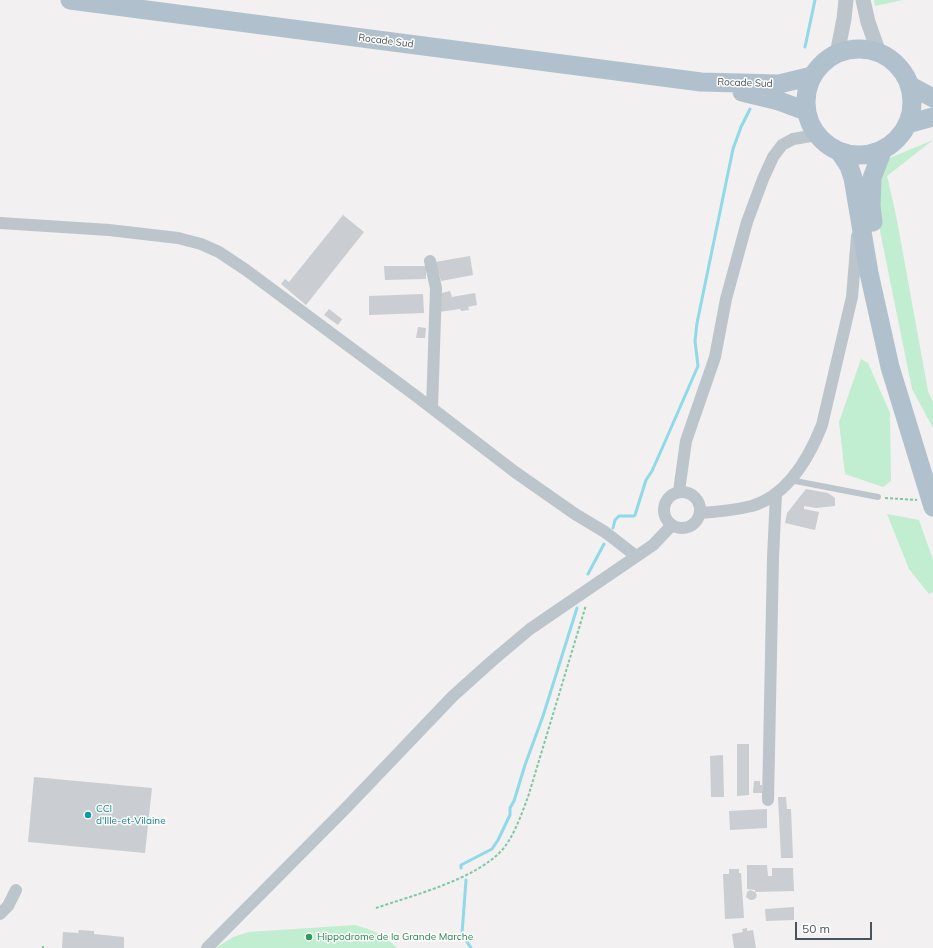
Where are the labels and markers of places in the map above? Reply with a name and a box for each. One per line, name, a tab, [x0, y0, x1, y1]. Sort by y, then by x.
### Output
place label: CCI d'Ille-et-Vilaine	[96, 803, 166, 826]
marker: CCI d'Ille-et-Vilaine	[83, 810, 93, 820]
place label: Hippodrome de la Grande Marche	[317, 931, 473, 943]
marker: Hippodrome de la Grande Marche	[304, 932, 314, 942]

